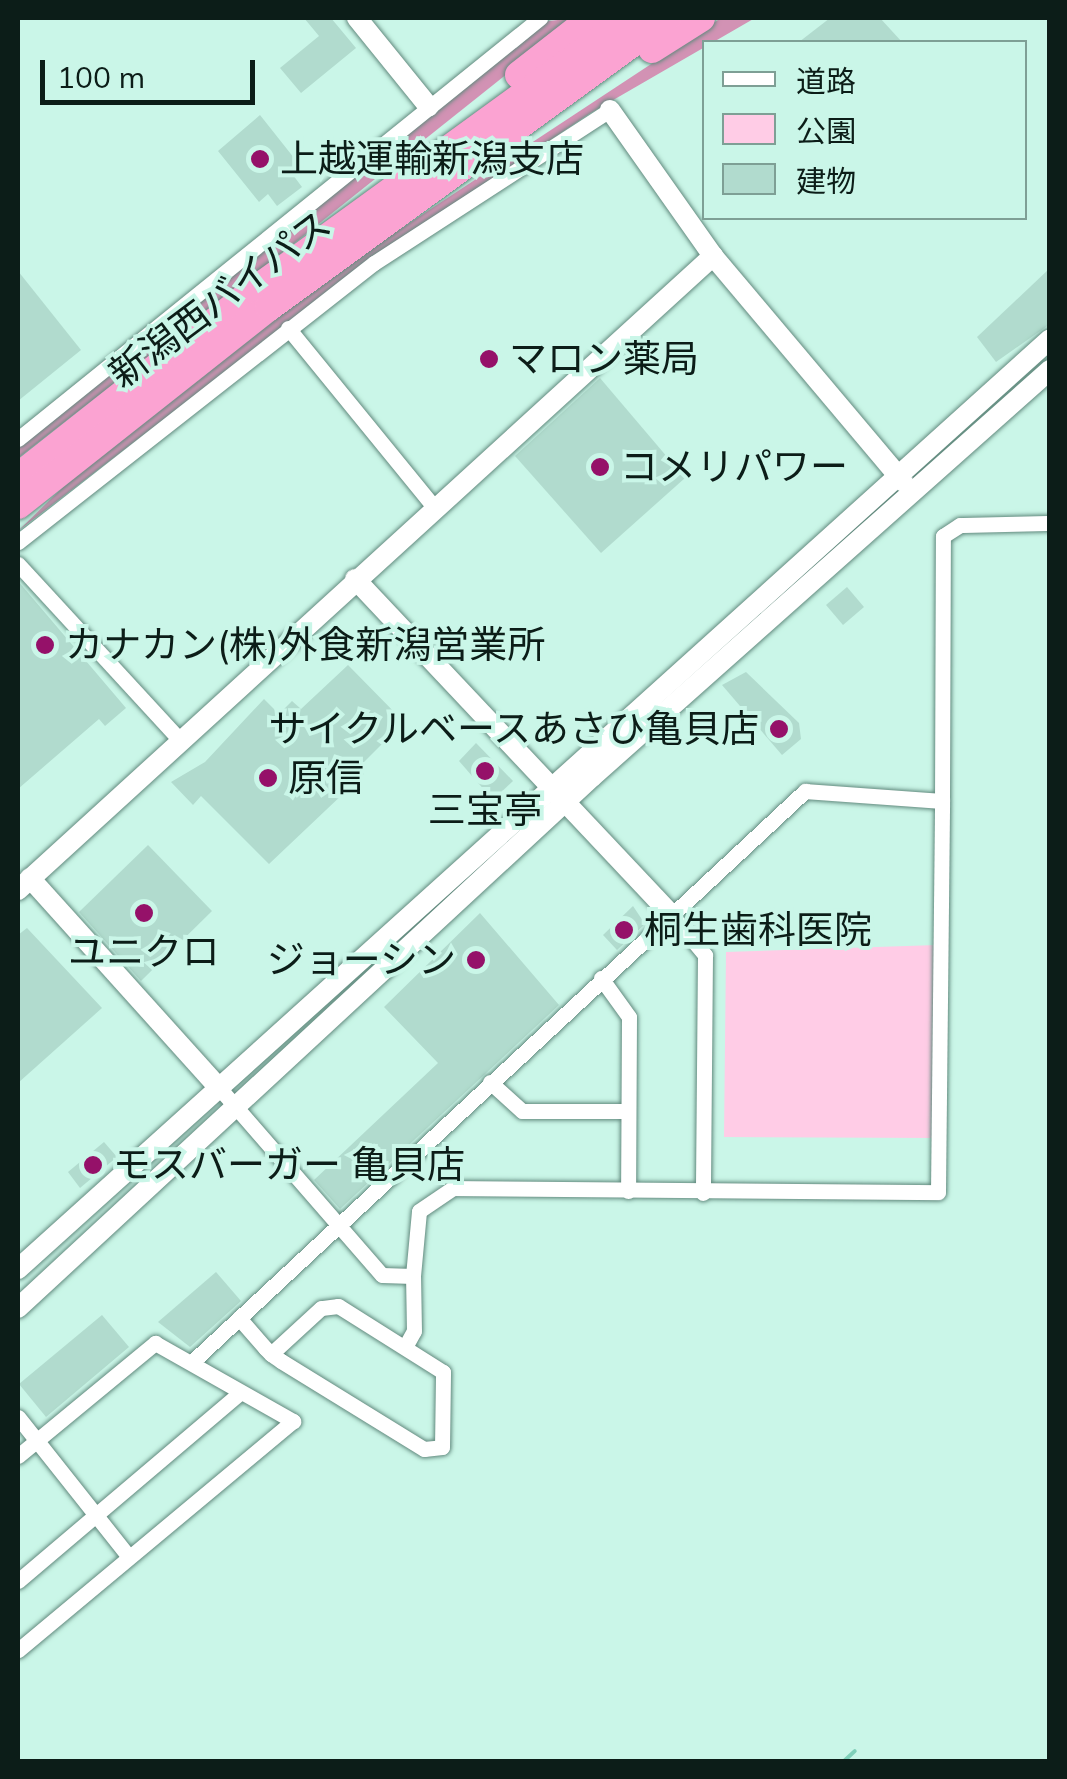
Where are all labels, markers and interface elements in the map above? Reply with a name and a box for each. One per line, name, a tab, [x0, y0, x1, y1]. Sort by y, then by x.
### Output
scale bar	[45, 40, 260, 102]
legend	[702, 40, 1027, 220]
text: 100 m	[57, 58, 145, 96]
text: 道路	[796, 62, 856, 100]
text: 公園	[796, 112, 856, 150]
place label: 上越運輸新潟支店	[280, 136, 584, 182]
marker: 上越運輸新潟支店	[249, 148, 271, 170]
text: 建物	[796, 162, 856, 200]
street label: 新潟西バイパス	[100, 201, 340, 397]
place label: マロン薬局	[509, 336, 699, 382]
marker: マロン薬局	[478, 348, 500, 370]
place label: コメリパワー	[620, 444, 848, 490]
marker: コメリパワー	[589, 456, 611, 478]
place label: カナカン(株)外食新潟営業所	[65, 622, 545, 668]
marker: カナカン(株)外食新潟営業所	[34, 634, 56, 656]
place label: サイクルベースあさひ亀貝店	[265, 706, 759, 752]
marker: サイクルベースあさひ亀貝店	[768, 718, 790, 740]
place label: 原信	[288, 755, 364, 801]
marker: 三宝亭	[474, 760, 496, 782]
marker: 原信	[257, 767, 279, 789]
place label: 三宝亭	[428, 787, 542, 833]
marker: ユニクロ	[133, 902, 155, 924]
place label: 桐生歯科医院	[644, 907, 872, 953]
marker: 桐生歯科医院	[613, 919, 635, 941]
place label: ユニクロ	[68, 929, 220, 975]
place label: ジョーシン	[266, 937, 456, 983]
marker: ジョーシン	[465, 949, 487, 971]
place label: モスバーガー 亀貝店	[113, 1142, 465, 1188]
marker: モスバーガー 亀貝店	[82, 1154, 104, 1176]

